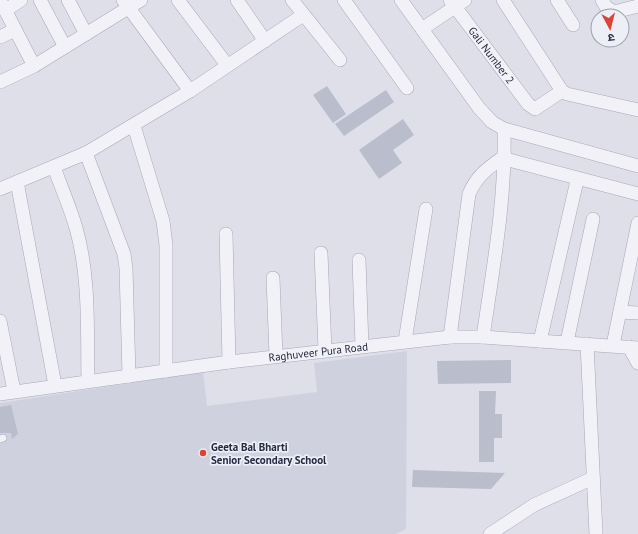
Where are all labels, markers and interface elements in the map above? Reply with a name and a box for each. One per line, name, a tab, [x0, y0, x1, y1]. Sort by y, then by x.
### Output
north arrow	[590, 8, 630, 48]
street label: Gali Number 2	[465, 24, 517, 87]
text: उ	[607, 31, 615, 45]
street label: Raghuveer Pura Road	[268, 339, 369, 364]
place label: Geeta Bal Bharti Senior Secondary School	[211, 440, 327, 467]
marker: Geeta Bal Bharti Senior Secondary School	[198, 448, 208, 458]

